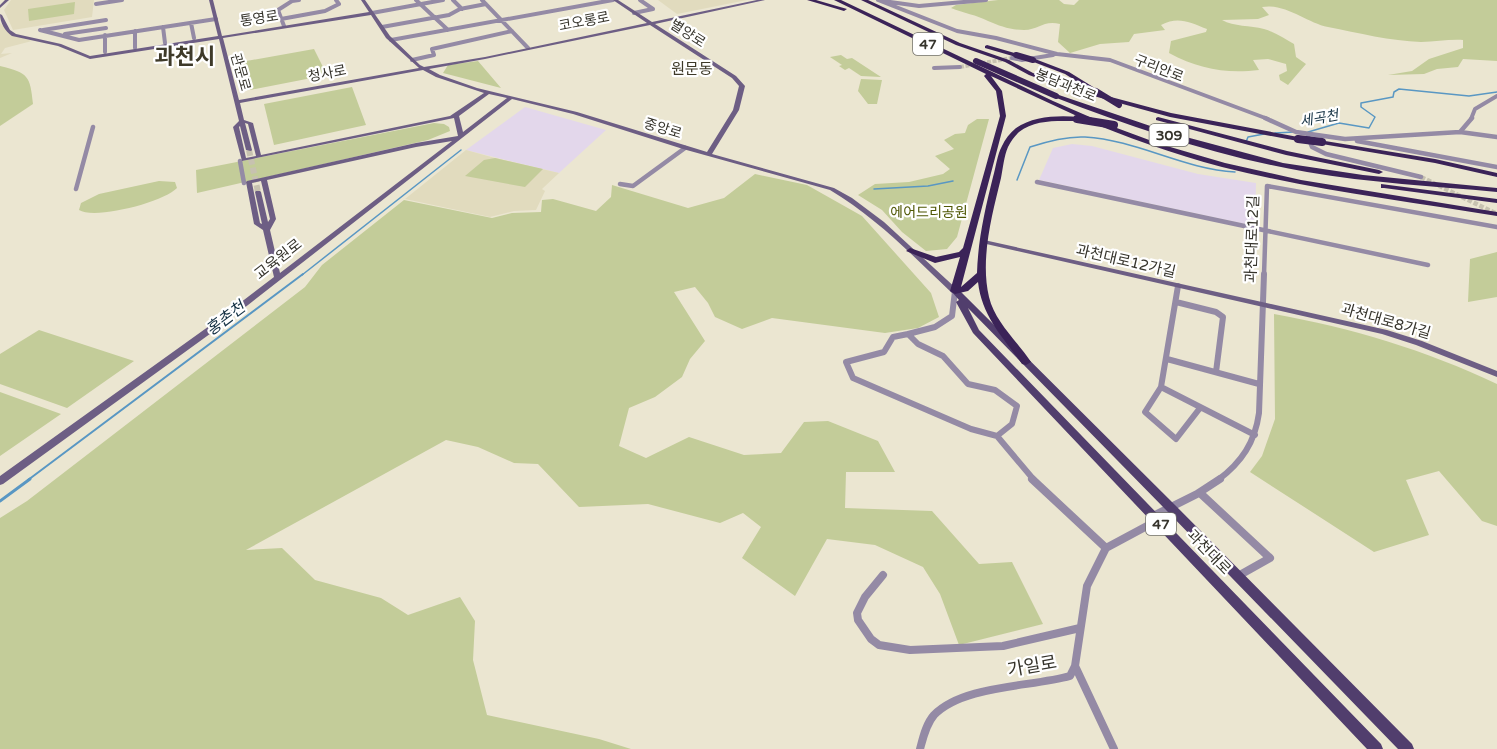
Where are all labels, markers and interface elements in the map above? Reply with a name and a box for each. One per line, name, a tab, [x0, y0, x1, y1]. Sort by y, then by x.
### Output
street label: 통영로	[239, 7, 280, 30]
street label: 코오롱로	[557, 8, 611, 35]
street label: 별양로	[667, 16, 709, 51]
road number: 47	[913, 33, 943, 55]
district label: 과천시	[155, 44, 215, 70]
street label: 관문로	[227, 51, 254, 93]
street label: 구리안로	[1132, 51, 1186, 86]
district label: 원문동	[671, 60, 713, 78]
street label: 청사로	[307, 61, 348, 86]
street label: 봉담과천로	[1033, 66, 1099, 105]
water label: 세곡천	[1299, 107, 1341, 130]
street label: 중앙로	[642, 115, 684, 142]
road number: 309	[1150, 124, 1188, 146]
street label: 과천대로12길	[1241, 195, 1263, 283]
park label: 에어드리공원	[890, 204, 968, 221]
street label: 교육원로	[251, 235, 305, 283]
street label: 과천대로12가길	[1074, 241, 1178, 281]
water label: 홍촌천	[202, 296, 251, 340]
street label: 과천대로8가길	[1339, 300, 1433, 342]
road number: 47	[1146, 513, 1176, 535]
street label: 과천대로	[1183, 526, 1235, 578]
street label: 가일로	[1006, 651, 1058, 681]

